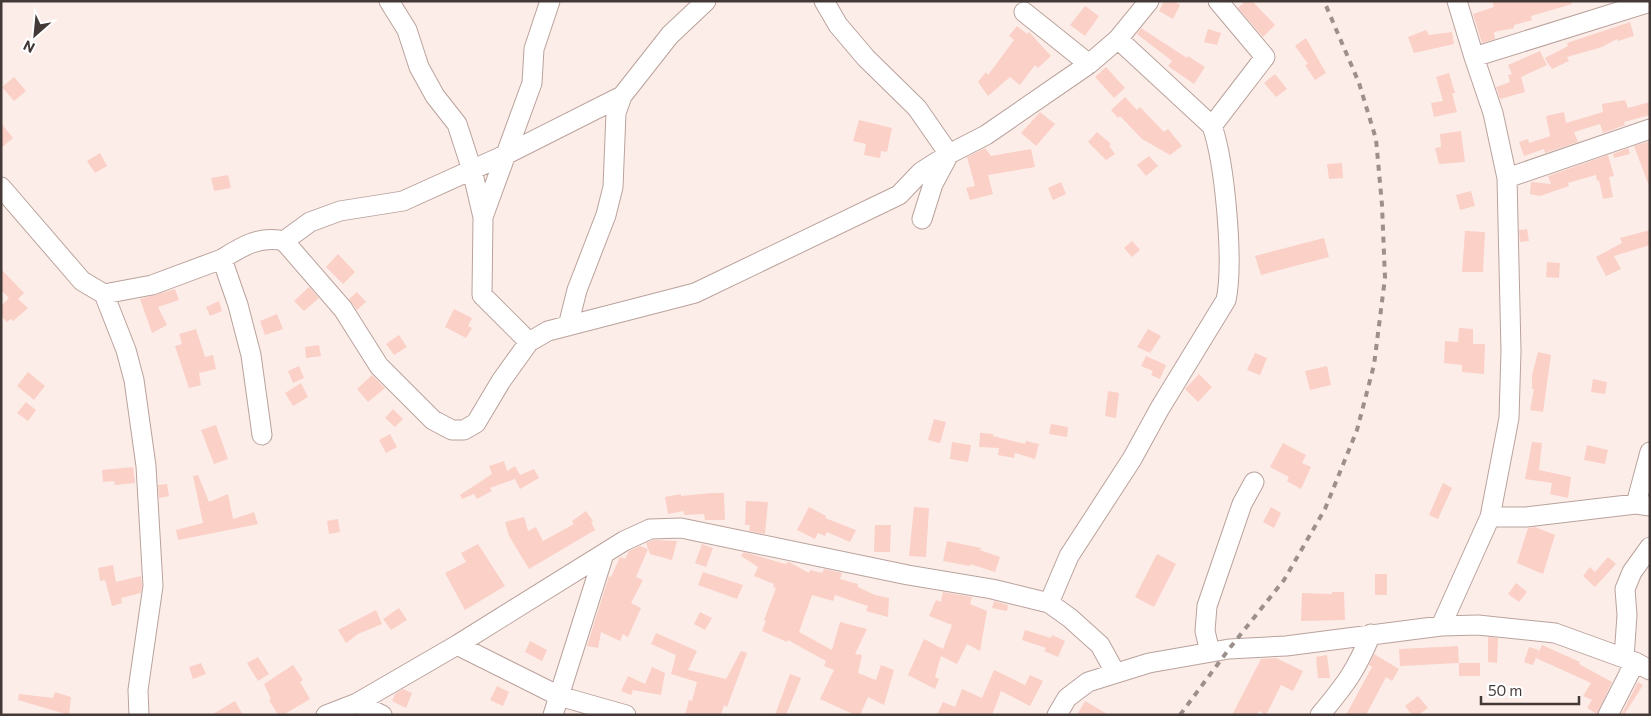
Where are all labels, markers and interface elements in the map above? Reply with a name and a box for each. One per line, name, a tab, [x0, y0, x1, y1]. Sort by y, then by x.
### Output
north arrow	[10, 10, 60, 60]
text: N	[20, 37, 37, 57]
scale bar	[1481, 674, 1578, 706]
text: 50 m	[1488, 681, 1522, 699]

